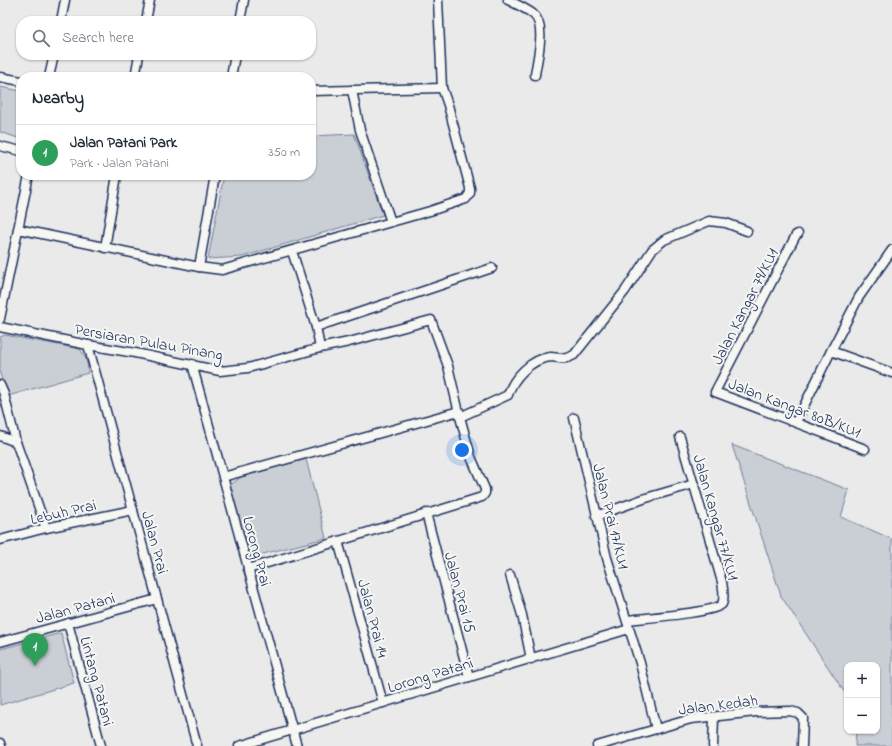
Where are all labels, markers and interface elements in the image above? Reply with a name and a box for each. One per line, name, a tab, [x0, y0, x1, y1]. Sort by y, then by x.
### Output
search box	[16, 16, 316, 60]
icon: search	[30, 27, 52, 49]
text: Search here	[62, 27, 134, 49]
text: Nearby	[32, 86, 84, 111]
text: Jalan Patani Park	[70, 132, 177, 154]
text: 1	[43, 143, 47, 162]
text: 350 m	[268, 143, 300, 162]
text: Park · Jalan Patani	[70, 154, 169, 173]
street label: Jalan Kangar 79/KU1	[706, 244, 786, 369]
street label: Persiaran Pulau Pinang	[73, 318, 225, 368]
street label: Jalan Kangar 80B/KU1	[724, 373, 864, 445]
your location	[452, 440, 472, 460]
street label: Jalan Kangar 77/KU1	[686, 452, 745, 583]
street label: Jalan Prai 17/KU1	[585, 461, 635, 572]
street label: Lebuh Prai	[28, 494, 99, 532]
street label: Jalan Prai	[134, 508, 174, 577]
street label: Lorong Prai	[235, 514, 277, 589]
street label: Jalan Prai 15	[437, 549, 481, 636]
street label: Jalan Prai 14	[350, 577, 394, 661]
street label: Jalan Patani	[33, 587, 118, 631]
pin: 1	[22, 633, 48, 666]
street label: Lintang Patani	[73, 634, 120, 729]
street label: Lorong Patani	[385, 651, 476, 700]
map controls	[844, 662, 880, 734]
button: +	[844, 662, 880, 698]
street label: Jalan Kedah	[677, 689, 759, 723]
button: −	[844, 698, 880, 734]

